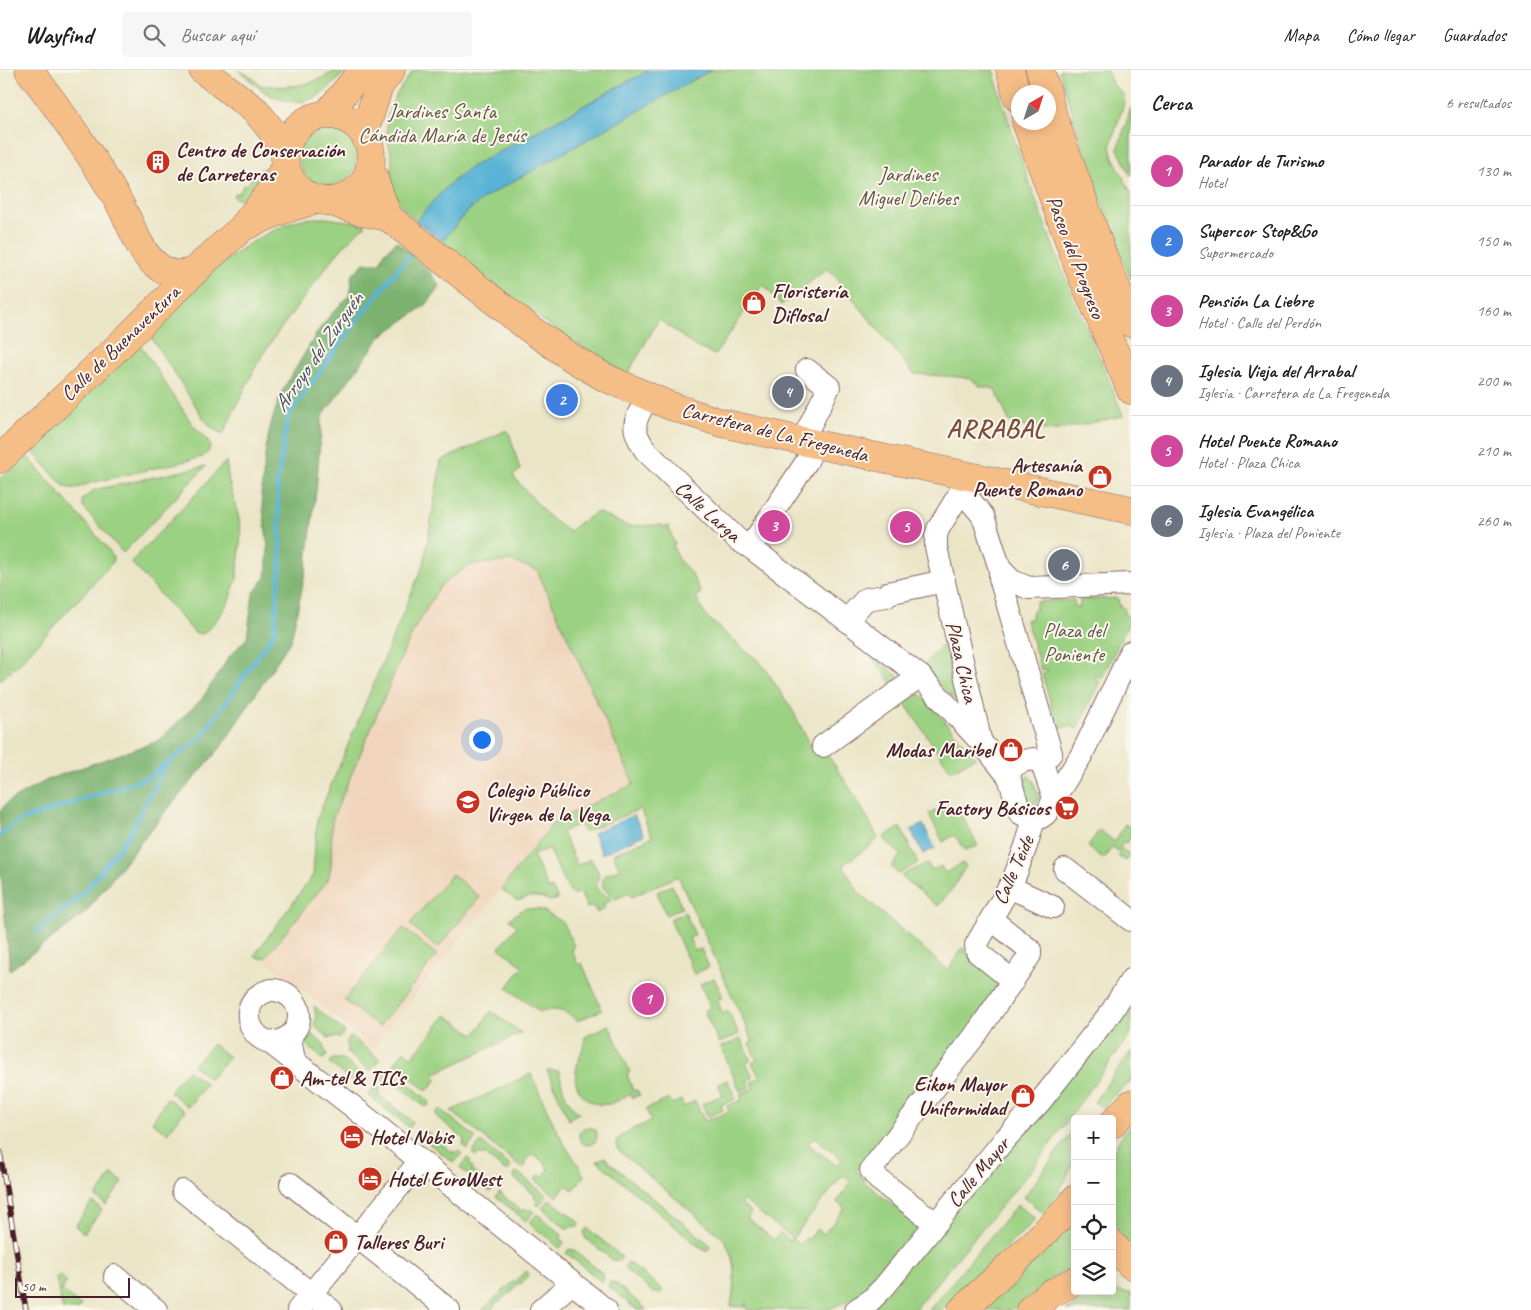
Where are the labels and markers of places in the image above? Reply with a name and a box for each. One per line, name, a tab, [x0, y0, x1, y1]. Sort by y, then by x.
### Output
place label: Centro de Conservación de Carreteras	[176, 137, 346, 187]
building icon: Centro de Conservación de Carreteras	[145, 149, 171, 175]
place label: Floristería Diflosal	[772, 278, 849, 328]
shop icon: Floristería Diflosal	[741, 290, 767, 316]
pin: 4	[772, 373, 804, 411]
pin: 2	[546, 381, 578, 419]
place label: Artesanía Puente Romano	[973, 452, 1084, 502]
shop icon: Artesanía Puente Romano	[1087, 464, 1113, 490]
pin: 3	[758, 507, 790, 545]
pin: 5	[890, 508, 922, 546]
pin: 6	[1048, 546, 1080, 584]
place label: Modas Maribel	[886, 737, 998, 763]
shop icon: Modas Maribel	[998, 737, 1024, 763]
place label: Colegio Público Virgen de la Vega	[486, 777, 611, 827]
school or university icon: Colegio Público Virgen de la Vega	[455, 789, 481, 815]
place label: Factory Básicos	[935, 795, 1053, 821]
supermarket icon: Factory Básicos	[1054, 795, 1080, 821]
pin: 1	[632, 980, 664, 1018]
shop icon: Am-tel & TICs	[269, 1065, 295, 1091]
place label: Am-tel & TICs	[300, 1065, 408, 1091]
place label: Eikon Mayor Uniformidad	[914, 1071, 1010, 1121]
shop icon: Eikon Mayor Uniformidad	[1010, 1083, 1036, 1109]
hotel icon: Hotel Nobis	[339, 1124, 365, 1150]
place label: Hotel Nobis	[370, 1124, 456, 1150]
hotel icon: Hotel EuroWest	[357, 1166, 383, 1192]
place label: Hotel EuroWest	[388, 1166, 504, 1192]
shop icon: Talleres Buri	[323, 1229, 349, 1255]
place label: Talleres Buri	[354, 1229, 446, 1255]

